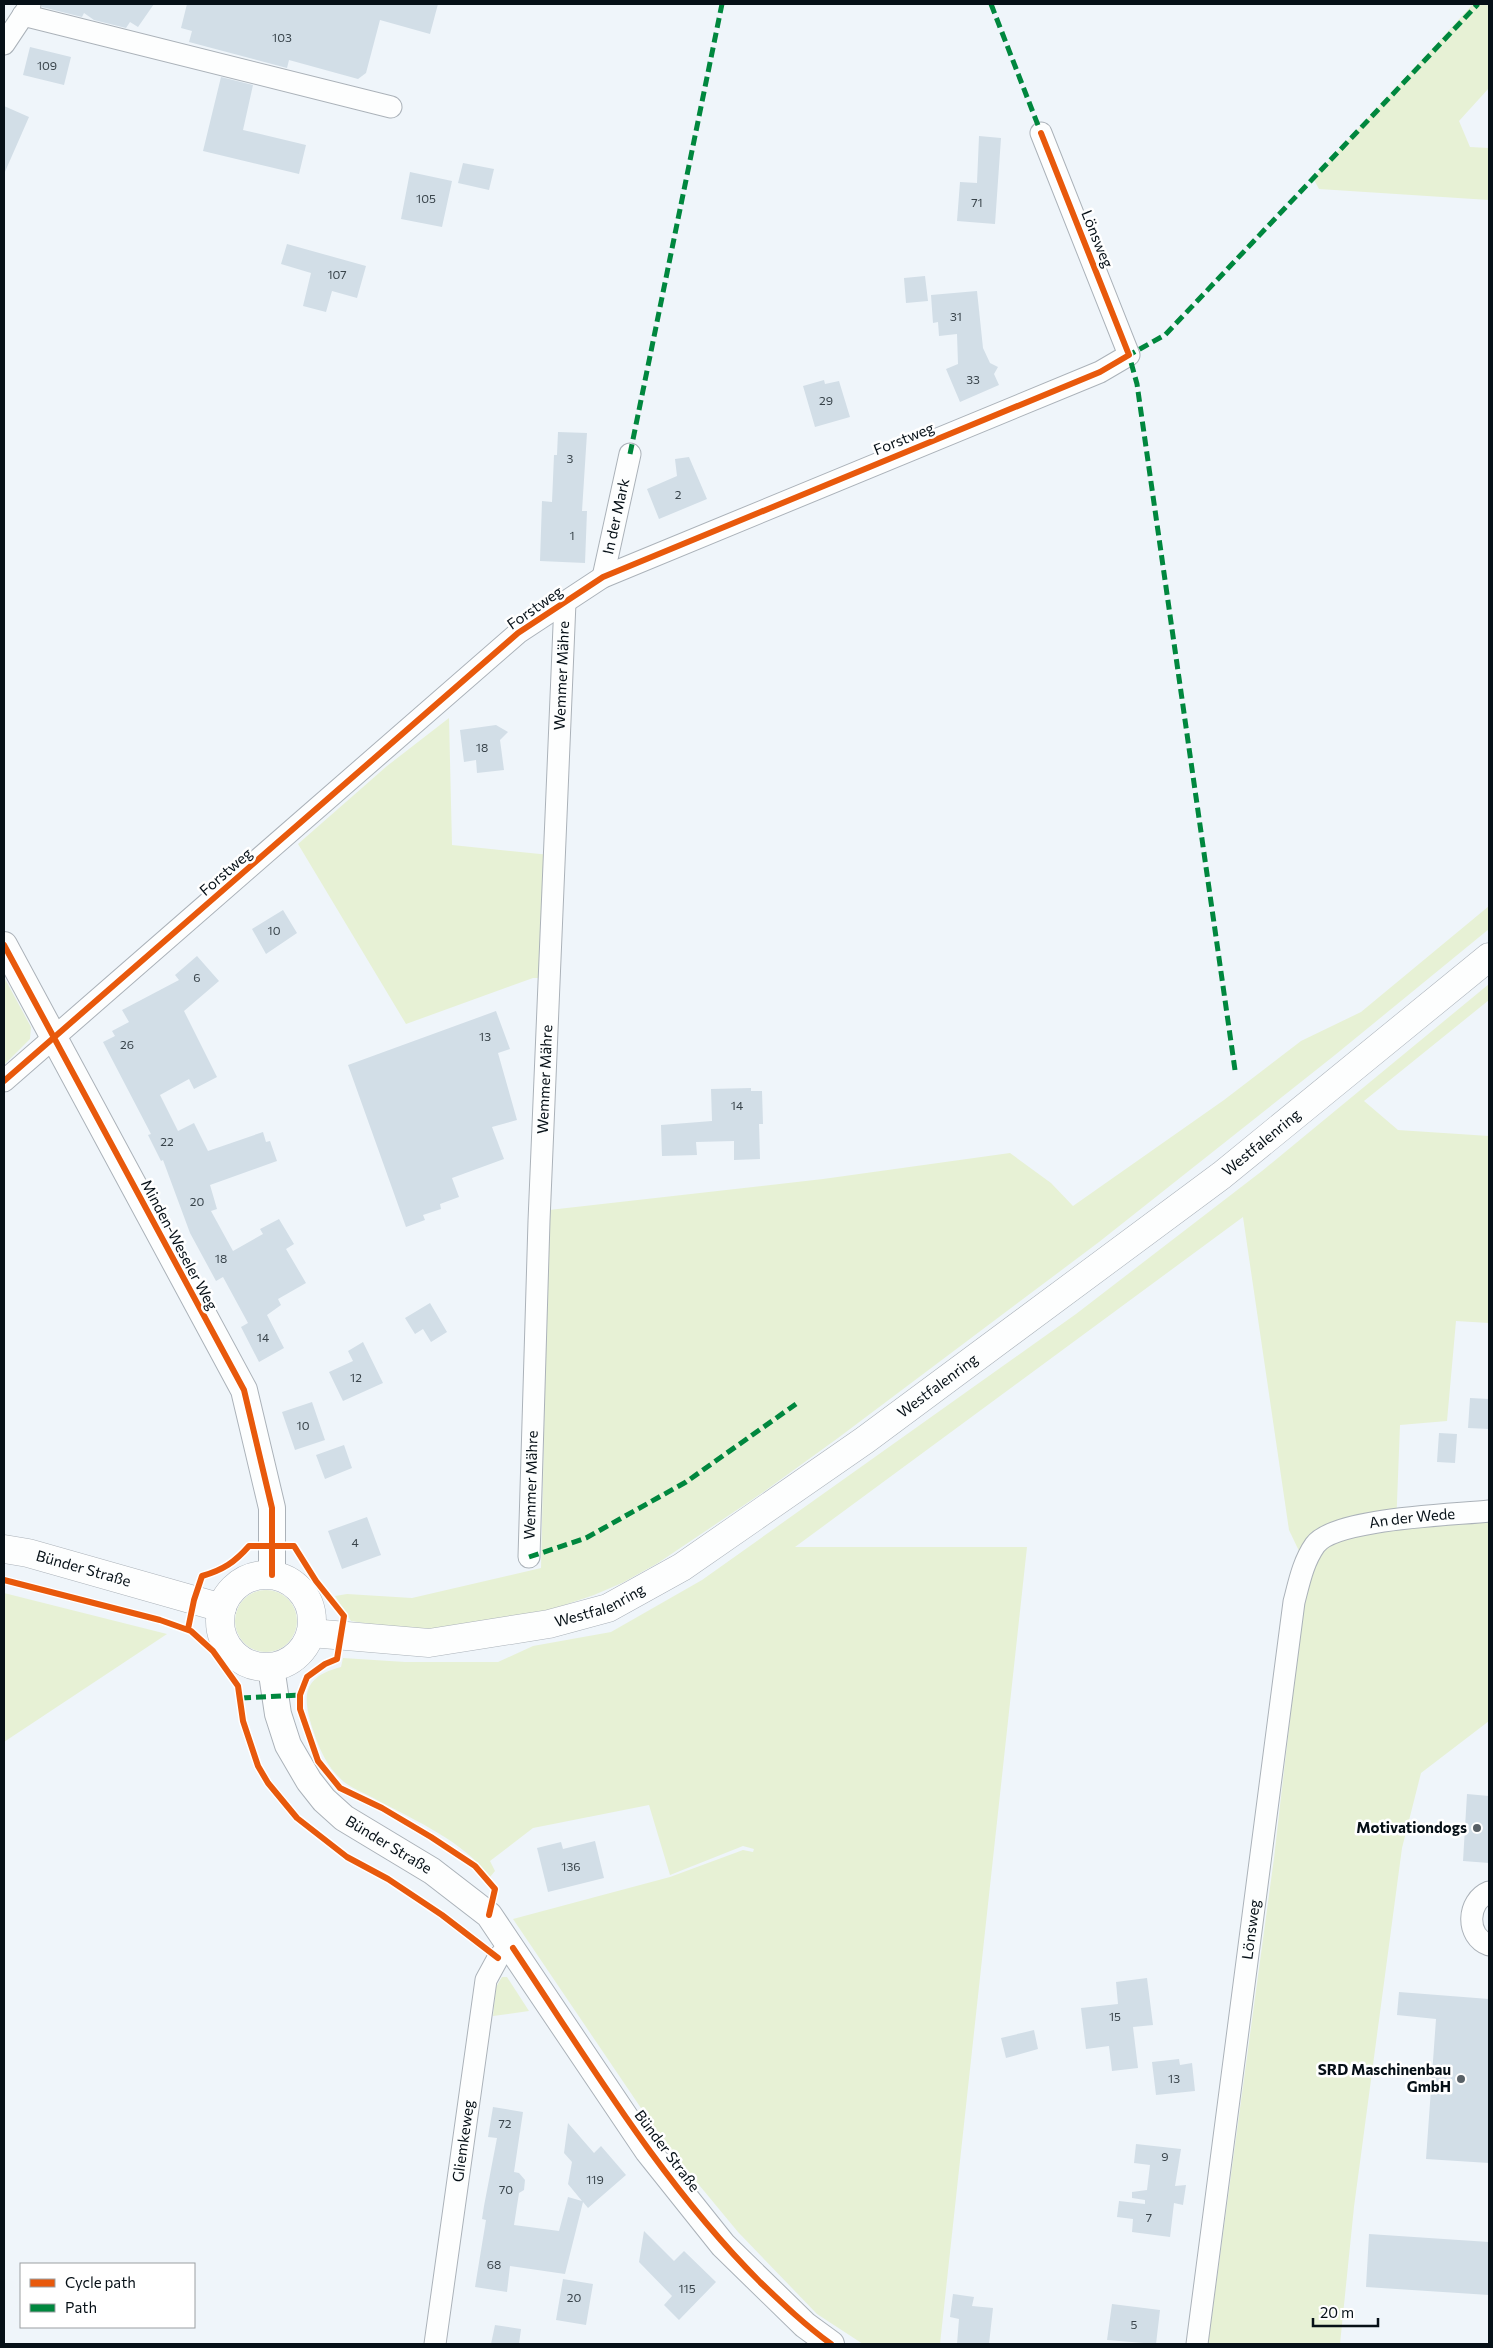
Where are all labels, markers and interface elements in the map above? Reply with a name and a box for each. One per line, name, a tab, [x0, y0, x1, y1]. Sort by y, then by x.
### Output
house number: 103	[272, 30, 292, 44]
house number: 109	[37, 58, 57, 72]
house number: 105	[416, 191, 436, 205]
house number: 71	[971, 195, 983, 209]
street label: Lönsweg	[1078, 207, 1118, 270]
house number: 107	[327, 267, 347, 281]
house number: 31	[950, 309, 962, 323]
house number: 33	[966, 372, 980, 386]
house number: 29	[819, 393, 833, 407]
street label: Forstweg	[871, 418, 937, 458]
house number: 3	[567, 451, 574, 465]
street label: In der Mark	[598, 477, 632, 556]
house number: 2	[675, 487, 682, 501]
house number: 1	[569, 528, 575, 542]
street label: Forstweg	[503, 582, 566, 633]
street label: Wemmer Mähre	[550, 620, 572, 731]
house number: 18	[476, 740, 488, 754]
street label: Forstweg	[195, 844, 255, 899]
house number: 10	[268, 923, 281, 937]
house number: 6	[193, 970, 201, 984]
street label: Wemmer Mähre	[533, 1024, 555, 1134]
house number: 13	[479, 1029, 491, 1043]
house number: 26	[120, 1037, 134, 1051]
house number: 14	[731, 1098, 743, 1112]
street label: Westfalenring	[1218, 1105, 1304, 1179]
house number: 22	[160, 1134, 174, 1148]
street label: Minden-Weseler Weg	[138, 1176, 222, 1313]
house number: 20	[190, 1194, 204, 1208]
house number: 18	[215, 1251, 227, 1265]
house number: 14	[257, 1330, 269, 1344]
street label: Westfalenring	[893, 1349, 981, 1421]
house number: 12	[350, 1370, 362, 1384]
house number: 10	[297, 1418, 310, 1432]
street label: Wemmer Mähre	[520, 1430, 541, 1540]
street label: An der Wede	[1368, 1504, 1456, 1531]
house number: 4	[351, 1535, 359, 1549]
street label: Bünder Straße	[34, 1546, 133, 1590]
street label: Westfalenring	[552, 1579, 648, 1630]
street label: Bünder Straße	[343, 1811, 436, 1877]
place label: Motivationdogs	[1356, 1818, 1467, 1836]
marker: Motivationdogs	[1471, 1822, 1483, 1834]
house number: 136	[561, 1859, 581, 1873]
street label: Lönsweg	[1237, 1898, 1263, 1961]
house number: 15	[1109, 2009, 1121, 2023]
place label: SRD Maschinenbau GmbH	[1318, 2060, 1451, 2095]
house number: 13	[1168, 2071, 1180, 2085]
marker: SRD Maschinenbau GmbH	[1455, 2073, 1467, 2085]
street label: Gliemkeweg	[448, 2098, 477, 2183]
street label: Bünder Straße	[631, 2106, 704, 2195]
house number: 72	[499, 2116, 512, 2130]
house number: 9	[1161, 2149, 1169, 2163]
house number: 119	[586, 2172, 604, 2186]
house number: 70	[499, 2182, 513, 2196]
house number: 7	[1146, 2210, 1152, 2224]
house number: 68	[487, 2257, 501, 2271]
legend	[20, 2263, 195, 2328]
text: Cycle path	[65, 2273, 136, 2291]
house number: 115	[678, 2281, 696, 2295]
house number: 20	[567, 2290, 581, 2304]
scale bar	[1313, 2296, 1378, 2328]
text: Path	[65, 2298, 97, 2316]
text: 20 m	[1320, 2303, 1354, 2321]
house number: 5	[1131, 2317, 1138, 2331]

